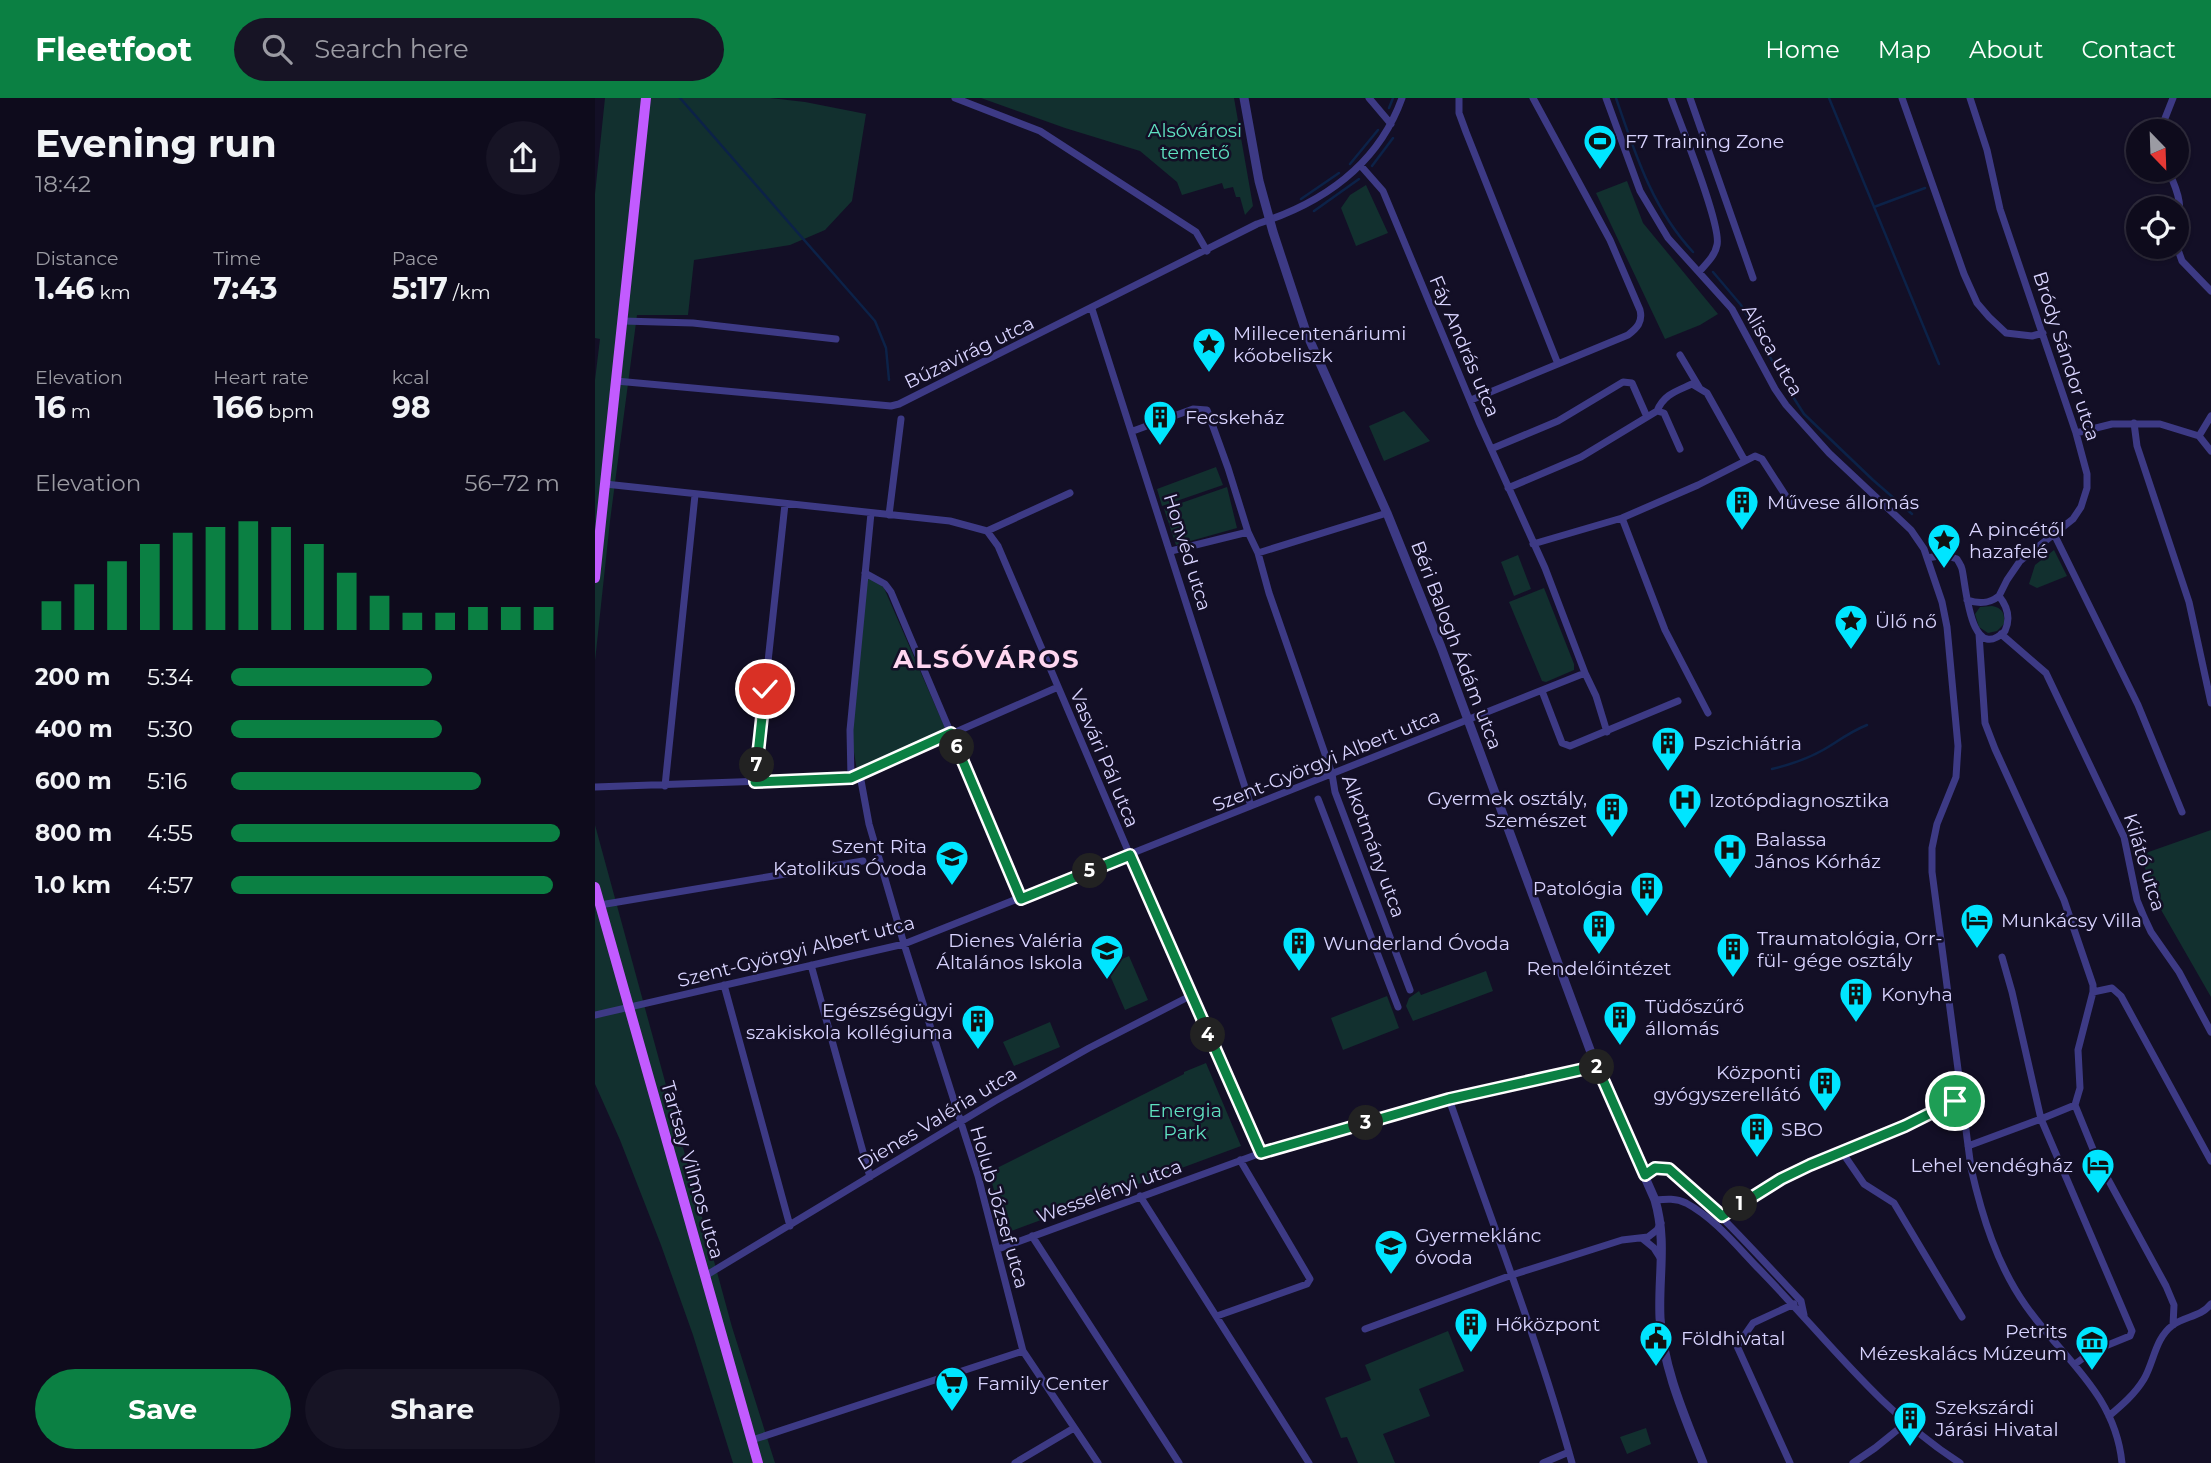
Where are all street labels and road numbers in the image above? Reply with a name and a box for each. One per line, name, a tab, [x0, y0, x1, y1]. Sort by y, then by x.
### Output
street label: Bródy Sándor utca	[2028, 268, 2105, 444]
street label: Fáy András utca	[1424, 272, 1505, 420]
street label: Alisca utca	[1737, 300, 1808, 400]
street label: Búzavirág utca	[901, 311, 1038, 394]
street label: Honvéd utca	[1159, 491, 1216, 614]
street label: Béri Balogh Ádám utca	[1406, 538, 1507, 753]
street label: Vasvári Pál utca	[1065, 686, 1144, 831]
street label: Szent-Györgyi Albert utca	[1209, 704, 1443, 817]
street label: Alkotmány utca	[1337, 772, 1410, 921]
street label: Kilátó utca	[2119, 810, 2170, 914]
street label: Szent-Györgyi Albert utca	[675, 911, 917, 992]
street label: Dienes Valéria utca	[853, 1062, 1021, 1175]
street label: Tartsay Vilmos utca	[656, 1078, 729, 1262]
street label: Holub József utca	[965, 1123, 1034, 1291]
street label: Wesselényi utca	[1033, 1154, 1185, 1228]

